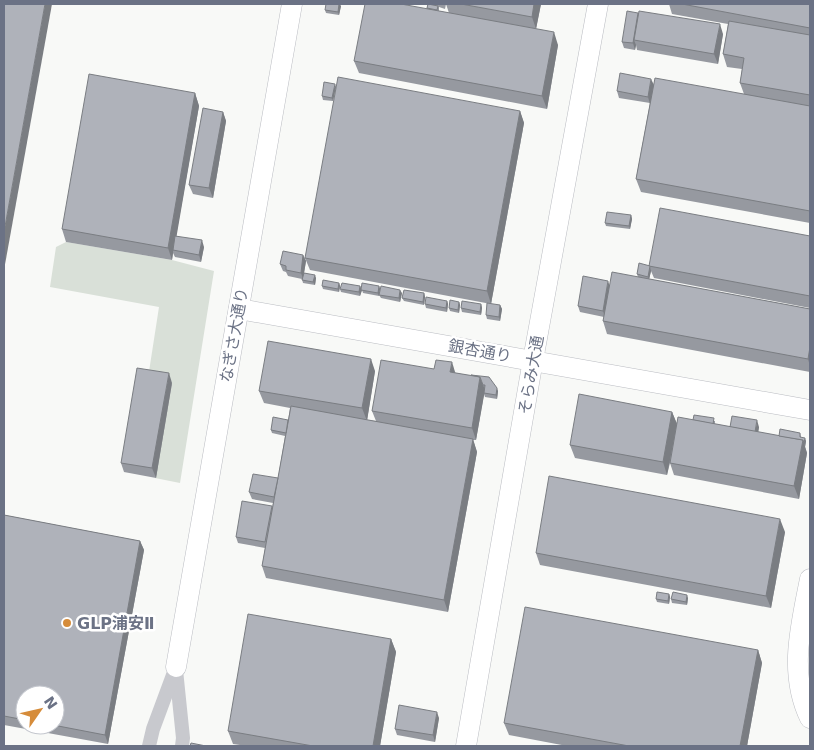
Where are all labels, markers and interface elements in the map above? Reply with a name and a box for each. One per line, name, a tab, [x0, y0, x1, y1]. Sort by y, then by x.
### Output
street label: なぎさ大通り	[216, 286, 252, 384]
street label: そらみ大通	[515, 334, 547, 416]
street label: 銀杏通り	[447, 336, 513, 366]
place label: GLP浦安Ⅱ	[77, 614, 155, 633]
marker: GLP浦安Ⅱ	[61, 617, 73, 629]
north arrow	[15, 685, 65, 735]
text: N	[41, 693, 61, 712]

